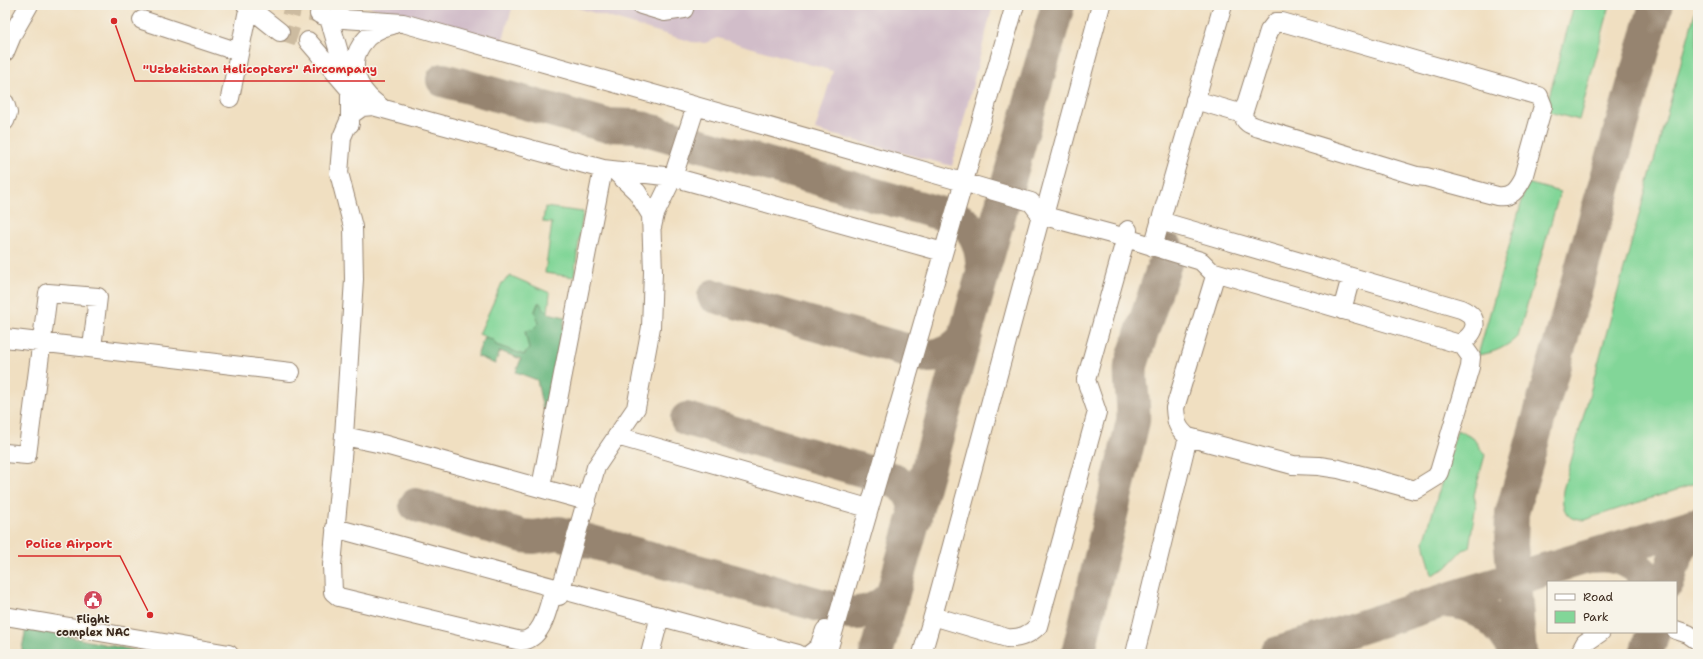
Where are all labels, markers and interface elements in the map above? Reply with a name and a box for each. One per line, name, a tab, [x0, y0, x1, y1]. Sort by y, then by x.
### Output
callout: "Uzbekistan Helicopters" Aircompany	[135, 57, 385, 81]
text: "Uzbekistan Helicopters" Aircompany	[143, 61, 377, 77]
callout: Police Airport	[18, 532, 120, 556]
text: Police Airport	[26, 536, 113, 552]
legend	[1547, 581, 1677, 633]
public building icon: Flight complex NAC	[82, 589, 104, 611]
text: Road	[1583, 589, 1614, 605]
text: Park	[1583, 609, 1609, 625]
place label: Flight complex NAC	[56, 612, 130, 640]

